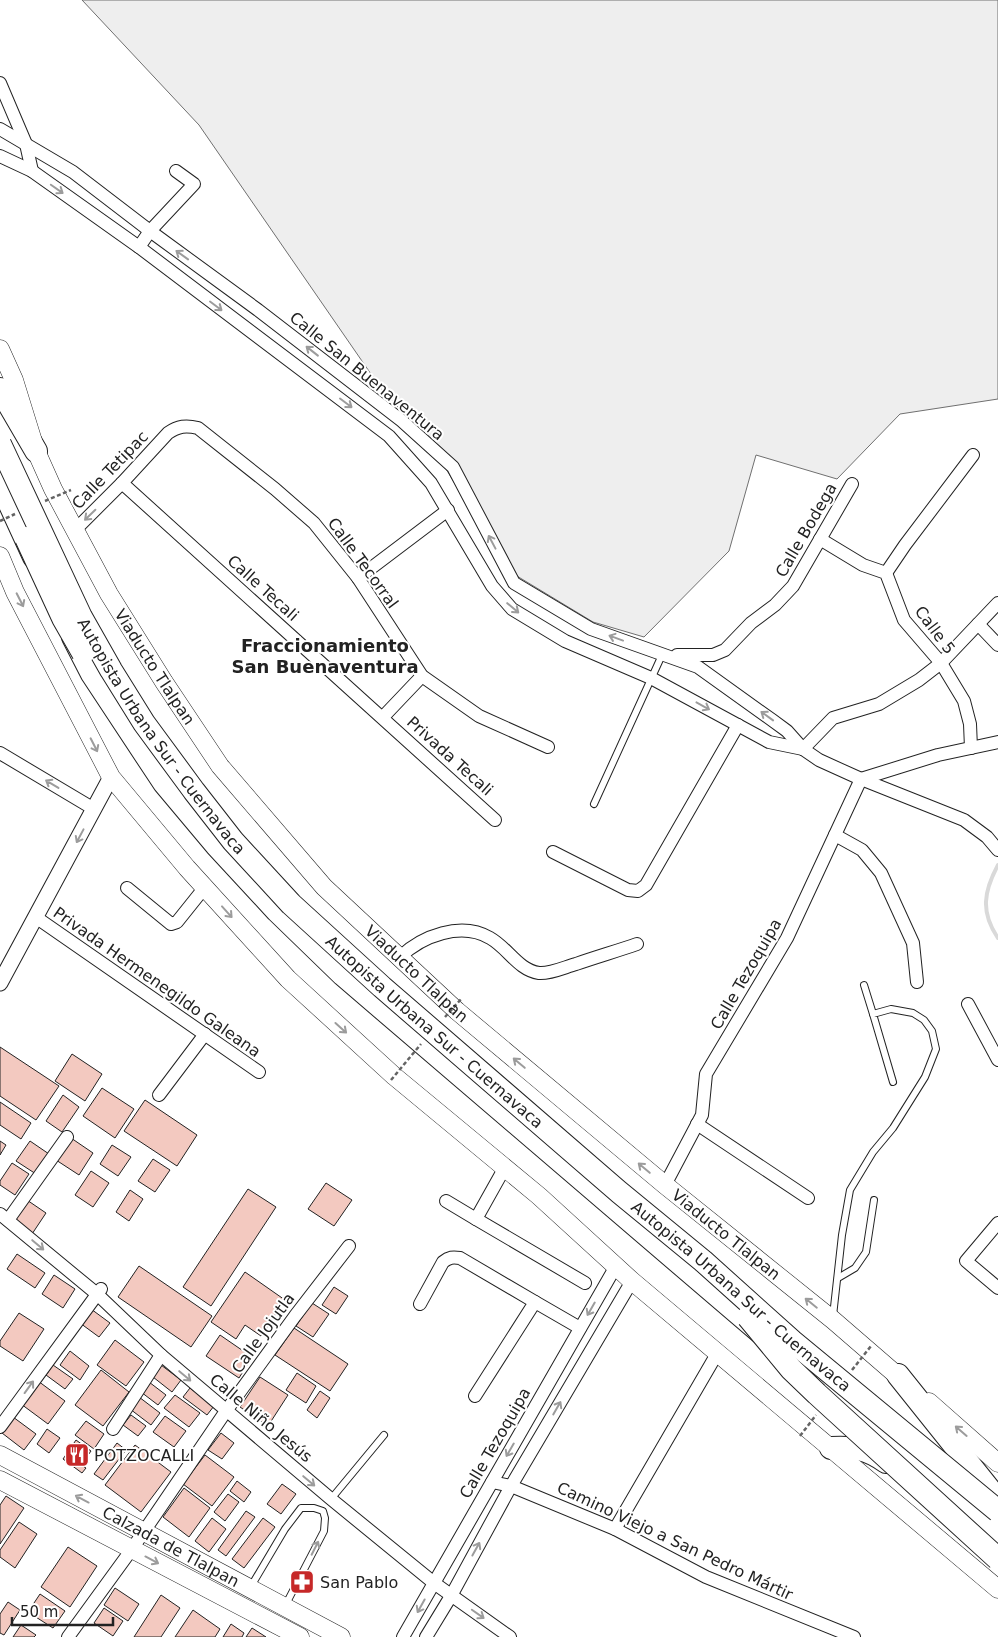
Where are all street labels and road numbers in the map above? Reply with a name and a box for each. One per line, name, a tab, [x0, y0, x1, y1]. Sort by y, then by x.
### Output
street label: Calle San Buenaventura	[286, 308, 448, 444]
street label: Calle Tetipac	[68, 427, 152, 513]
street label: Calle Bodega	[771, 480, 841, 580]
street label: Calle Tecorral	[324, 514, 402, 612]
street label: Calle Tecali	[224, 551, 302, 625]
street label: Calle 5	[911, 602, 959, 658]
street label: Viaducto Tlalpan	[111, 605, 199, 728]
street label: Autopista Urbana Sur - Cuernavaca	[74, 615, 250, 858]
street label: Privada Tecali	[403, 712, 497, 800]
street label: Privada Hermenegildo Galeana	[50, 903, 264, 1061]
street label: Calle Tezoquipa	[707, 915, 785, 1033]
street label: Viaducto Tlalpan	[361, 921, 472, 1026]
street label: Autopista Urbana Sur - Cuernavaca	[322, 931, 547, 1132]
street label: Viaducto Tlalpan	[668, 1185, 784, 1284]
street label: Autopista Urbana Sur - Cuernavaca	[628, 1197, 855, 1395]
street label: Calle Jojutla	[228, 1289, 298, 1377]
street label: Calle Niño Jesús	[206, 1370, 316, 1466]
street label: Calle Tezoquipa	[456, 1384, 534, 1502]
street label: Camino Viejo a San Pedro Mártir	[554, 1478, 796, 1604]
street label: Calzada de Tlalpan	[99, 1502, 243, 1591]

